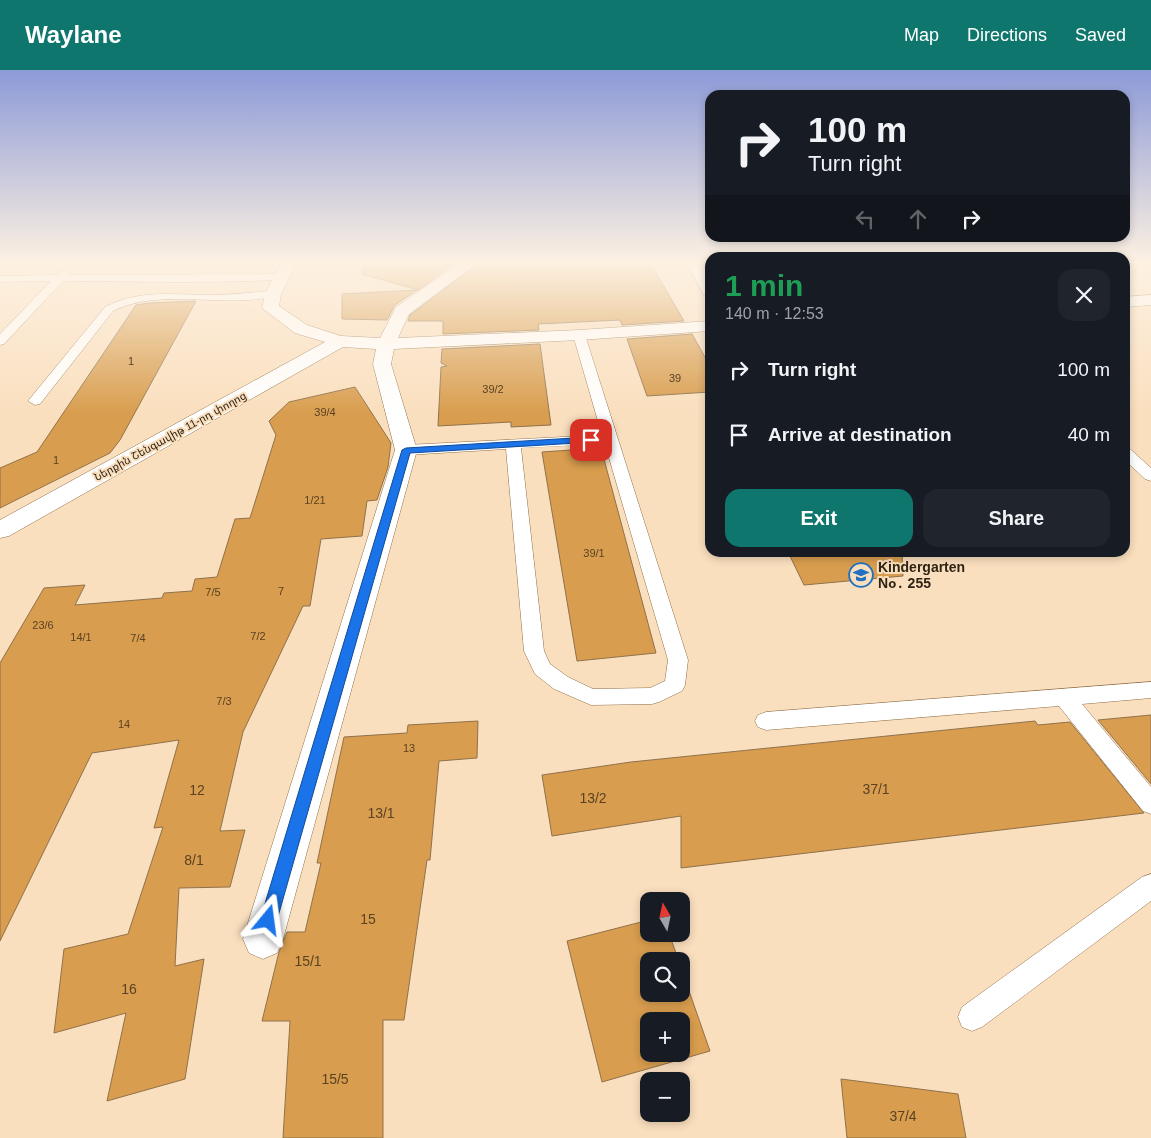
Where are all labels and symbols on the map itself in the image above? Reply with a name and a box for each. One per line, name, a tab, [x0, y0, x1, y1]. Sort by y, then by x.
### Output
house number: 1	[128, 355, 134, 367]
house number: 39	[669, 372, 681, 384]
house number: 39/2	[482, 383, 504, 395]
street label: Ներքին Շենգավիթ 11-րդ փողոց	[92, 389, 249, 484]
house number: 39/4	[314, 406, 336, 418]
pin	[570, 419, 612, 461]
house number: 1	[53, 454, 59, 466]
house number: 1/21	[304, 494, 326, 506]
house number: 39/1	[583, 547, 605, 559]
place label: Kindergarten Nօ․ 255	[878, 559, 965, 591]
school or university icon: Kindergarten Nօ․ 255	[848, 562, 874, 588]
house number: 7	[278, 585, 284, 597]
house number: 7/5	[205, 586, 221, 598]
house number: 23/6	[32, 619, 54, 631]
house number: 7/2	[250, 630, 266, 642]
house number: 14/1	[70, 631, 92, 643]
house number: 7/4	[130, 632, 146, 644]
house number: 7/3	[216, 695, 232, 707]
house number: 14	[118, 718, 130, 730]
house number: 13	[403, 742, 415, 754]
house number: 37/1	[862, 781, 890, 797]
house number: 12	[189, 782, 205, 798]
house number: 13/2	[579, 790, 607, 806]
house number: 13/1	[367, 805, 395, 821]
house number: 8/1	[184, 852, 204, 868]
north arrow	[640, 892, 690, 942]
position arrow	[241, 893, 293, 945]
house number: 15	[360, 911, 376, 927]
house number: 15/1	[294, 953, 322, 969]
house number: 16	[121, 981, 137, 997]
house number: 15/5	[321, 1071, 349, 1087]
house number: 37/4	[889, 1108, 917, 1124]

